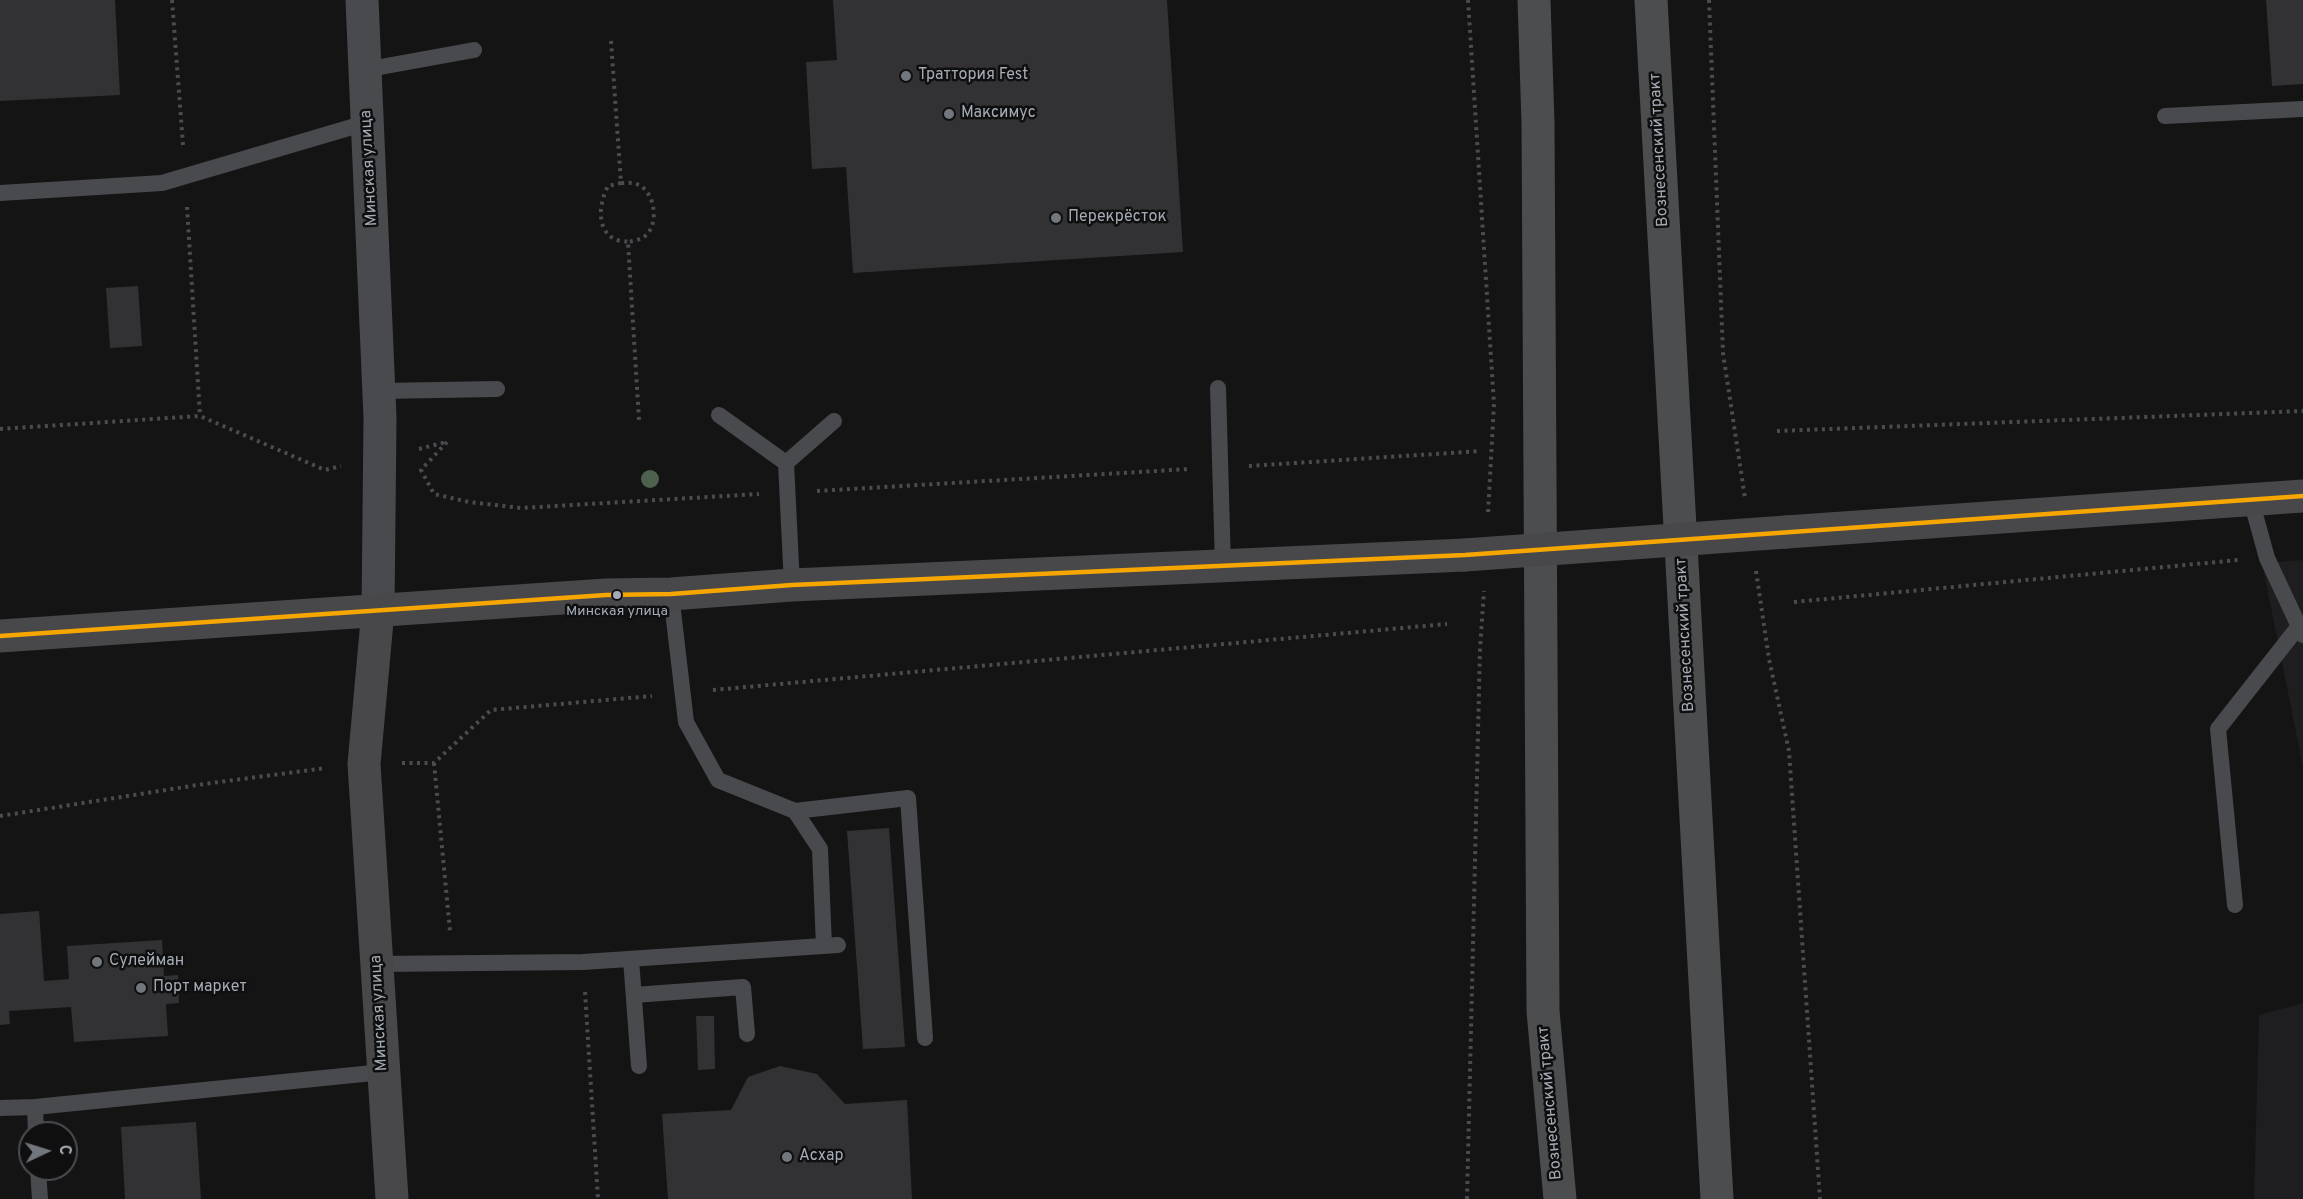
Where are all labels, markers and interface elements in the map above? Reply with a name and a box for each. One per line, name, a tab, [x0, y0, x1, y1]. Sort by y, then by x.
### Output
place label: Траттория Fest	[918, 66, 1028, 86]
marker: Траттория Fest	[899, 69, 913, 83]
street label: Вознесенский тракт	[1646, 73, 1674, 227]
place label: Максимус	[961, 104, 1036, 124]
marker: Максимус	[942, 107, 956, 121]
street label: Минская улица	[357, 109, 383, 227]
place label: Перекрёсток	[1068, 208, 1167, 228]
marker: Перекрёсток	[1049, 211, 1063, 225]
street label: Вознесенский тракт	[1672, 558, 1700, 712]
marker: Минская улица	[611, 589, 623, 601]
place label: Минская улица	[566, 604, 668, 620]
place label: Сулейман	[109, 952, 184, 972]
street label: Минская улица	[367, 954, 393, 1072]
marker: Сулейман	[90, 955, 104, 969]
place label: Порт маркет	[153, 978, 247, 998]
marker: Порт маркет	[134, 981, 148, 995]
street label: Вознесенский тракт	[1535, 1025, 1567, 1181]
north arrow	[18, 1121, 78, 1181]
text: С	[54, 1144, 74, 1156]
place label: Асхар	[799, 1147, 843, 1167]
marker: Асхар	[780, 1150, 794, 1164]

